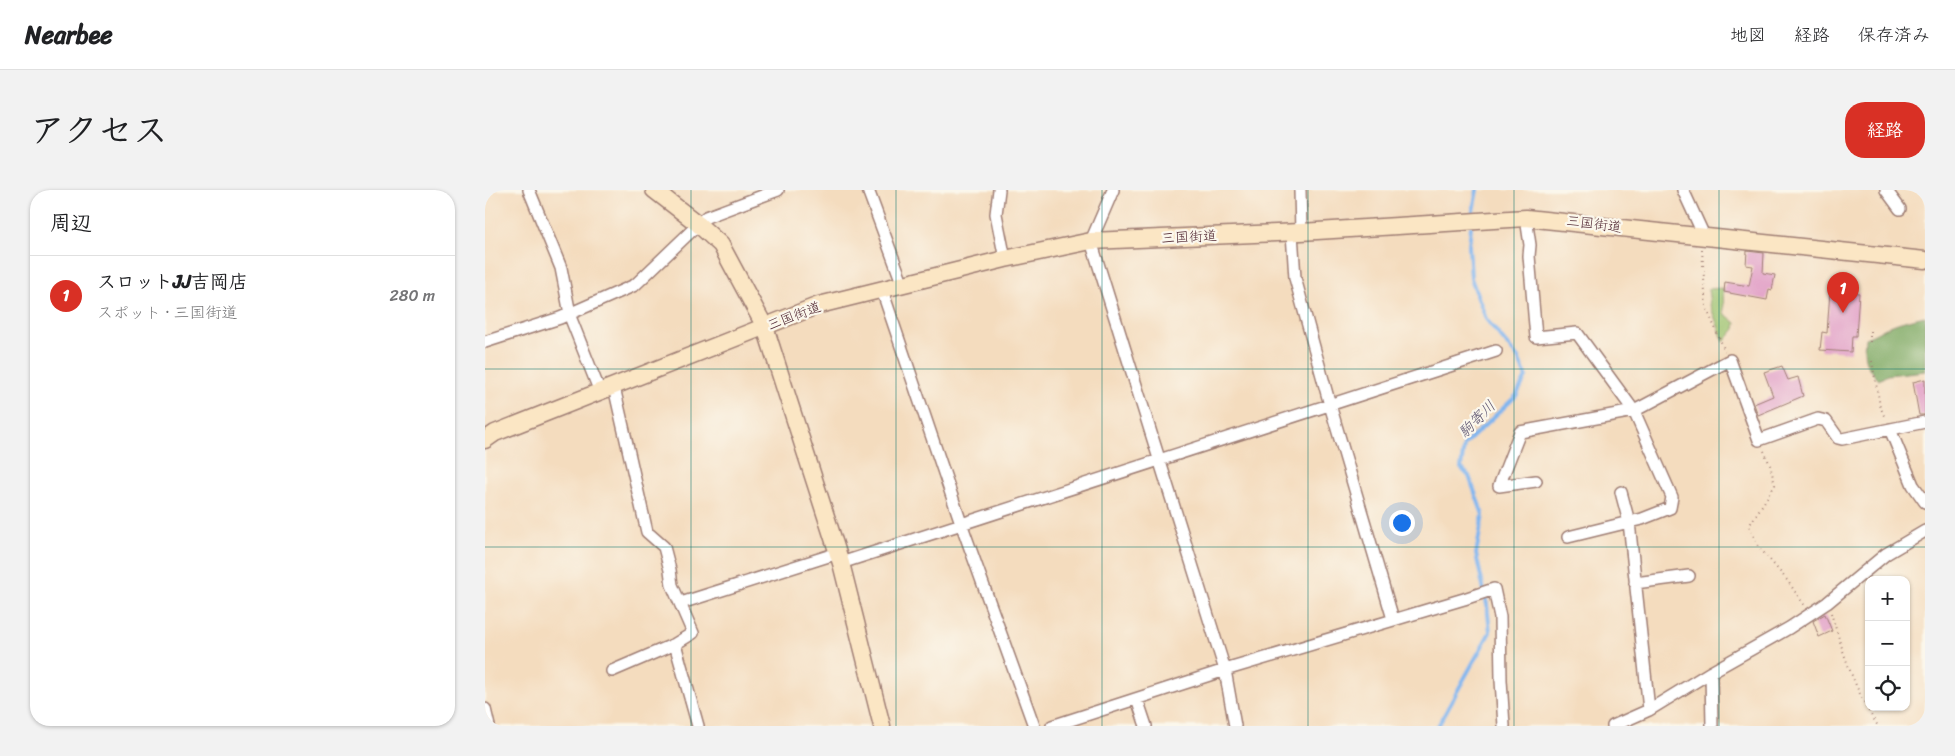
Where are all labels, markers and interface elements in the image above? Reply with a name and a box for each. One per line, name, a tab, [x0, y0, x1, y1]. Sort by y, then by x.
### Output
text: Nearbee	[25, 14, 113, 56]
text: 地図	[1730, 19, 1766, 51]
text: 経路	[1794, 19, 1830, 51]
text: 保存済み	[1858, 19, 1930, 51]
text: アクセス	[30, 99, 168, 161]
button: 経路	[1845, 102, 1925, 158]
text: 周辺	[50, 204, 92, 242]
street label: 三国街道	[1565, 208, 1623, 240]
street label: 三国街道	[1160, 223, 1218, 251]
text: スロットJJ吉岡店	[97, 265, 248, 298]
pin: 1	[1827, 272, 1859, 313]
text: 1	[63, 281, 69, 310]
text: 280 m	[390, 281, 435, 310]
street label: 三国街道	[763, 294, 825, 338]
text: スポット · 三国街道	[97, 298, 238, 327]
water label: 駒寄川	[1452, 394, 1502, 444]
your location	[1389, 510, 1415, 536]
map controls	[1865, 576, 1910, 711]
button: +	[1865, 576, 1910, 621]
button: −	[1865, 621, 1910, 666]
button: locate	[1865, 666, 1910, 711]

